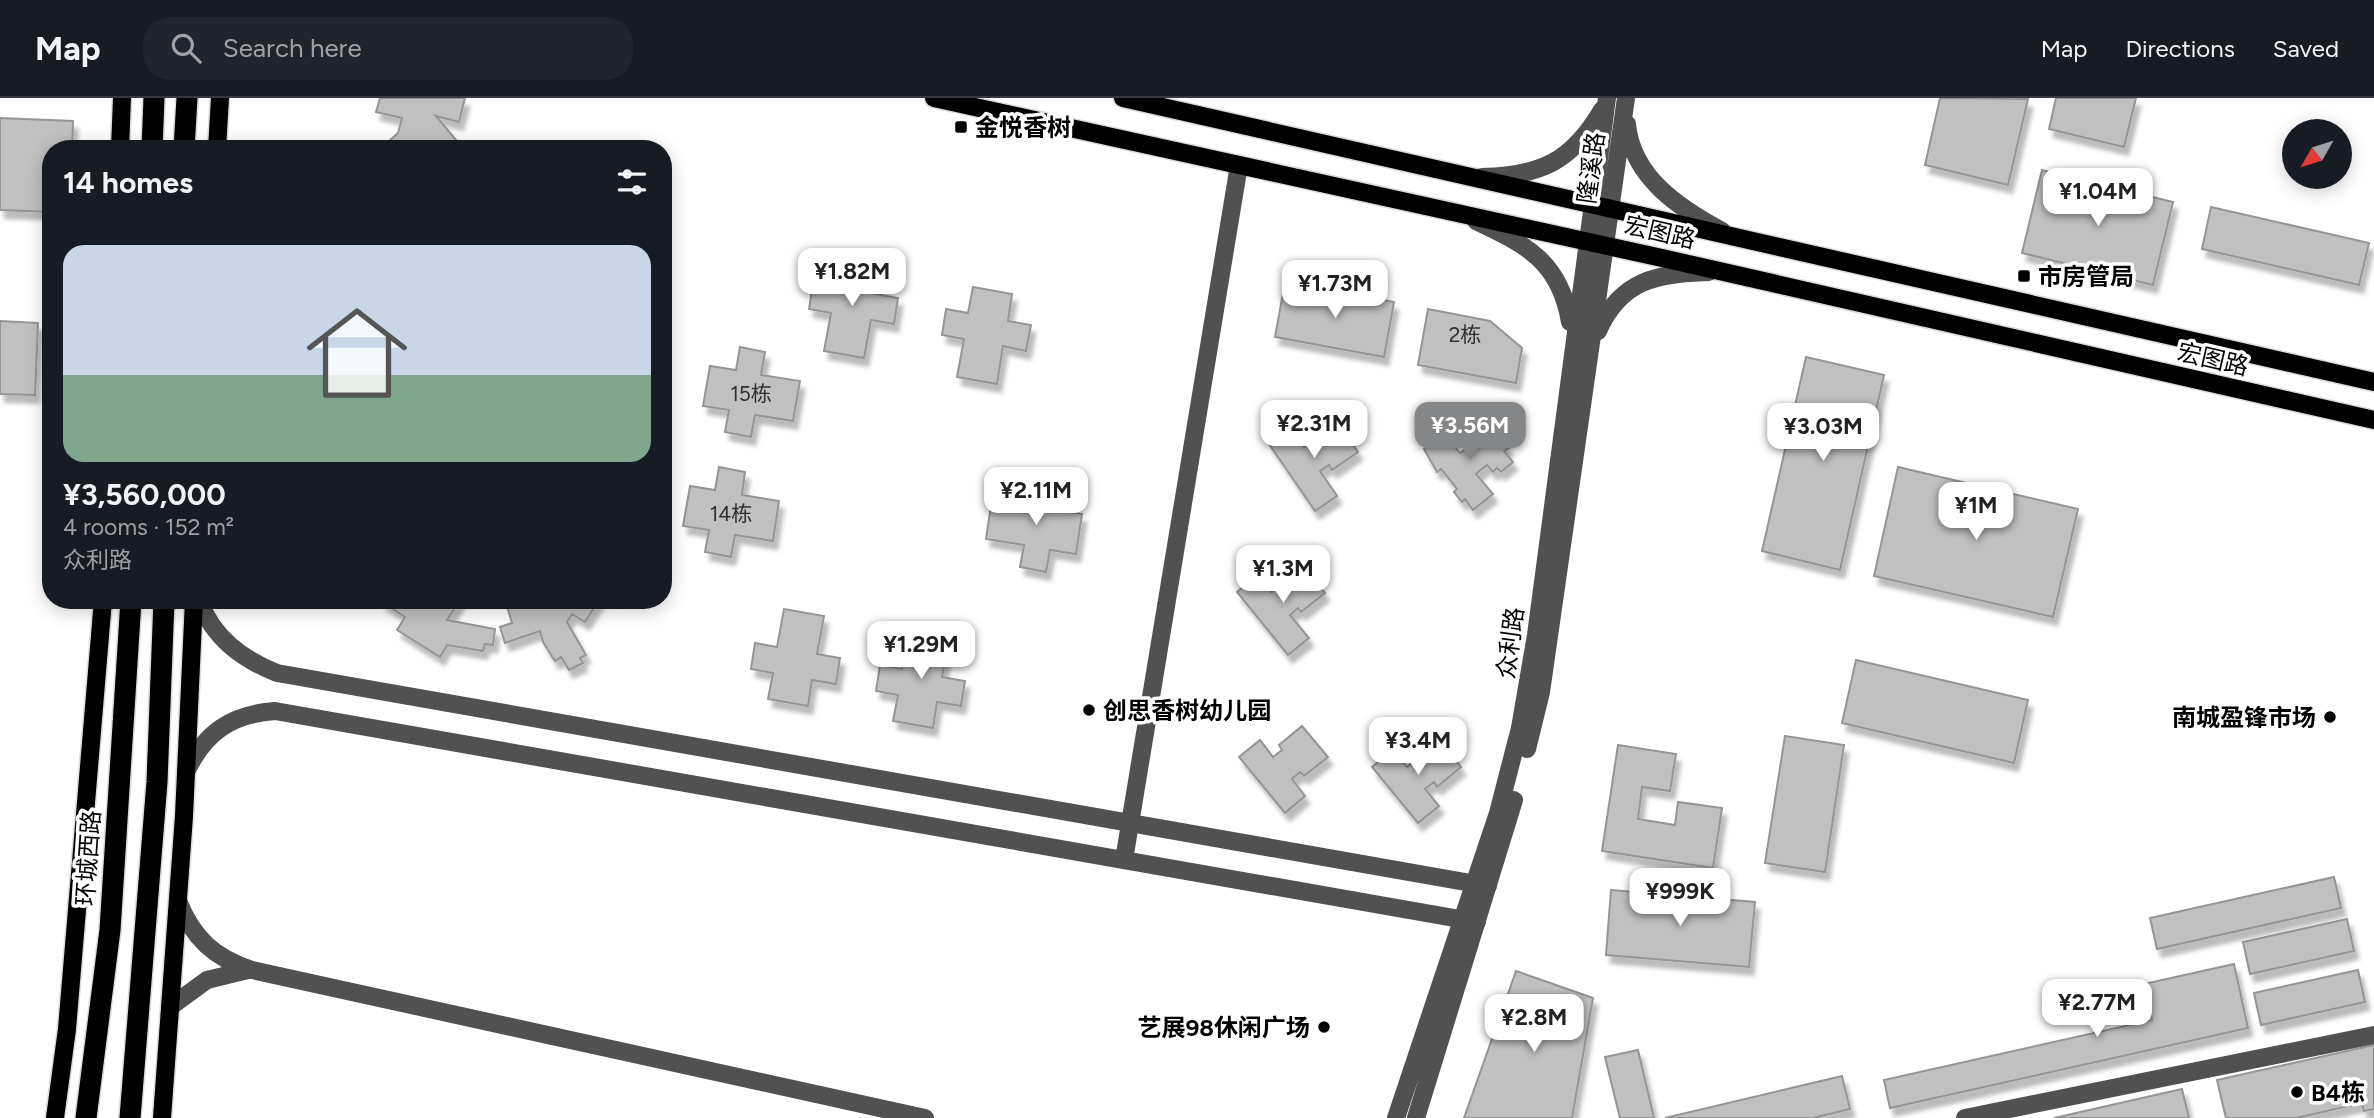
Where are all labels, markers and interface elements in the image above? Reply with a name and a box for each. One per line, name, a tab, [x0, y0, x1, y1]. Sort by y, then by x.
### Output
search box	[143, 17, 633, 80]
text: Map	[35, 29, 101, 68]
icon: search	[167, 29, 205, 67]
text: Search here	[223, 32, 362, 64]
text: Map	[2041, 34, 2087, 63]
text: Directions	[2125, 34, 2235, 63]
text: Saved	[2273, 34, 2339, 63]
place label: 金悦香树	[975, 113, 1071, 142]
marker: 金悦香树	[953, 119, 969, 135]
north arrow	[2282, 119, 2352, 189]
map controls	[2282, 119, 2352, 189]
street label: 隆溪路	[1572, 130, 1610, 206]
icon: filters	[613, 163, 651, 201]
text: 14 homes	[63, 164, 193, 201]
pin: ¥1.04M	[2041, 169, 2155, 228]
text: ¥1.04M	[2059, 177, 2137, 205]
street label: 宏图路	[1622, 210, 1698, 254]
pin: ¥1.82M	[795, 248, 909, 308]
text: ¥1.82M	[814, 257, 890, 285]
pin: ¥1.73M	[1278, 260, 1392, 320]
place label: 市房管局	[2038, 262, 2134, 291]
marker: 市房管局	[2016, 268, 2032, 284]
text: ¥1.73M	[1298, 269, 1372, 297]
icon: home	[294, 290, 420, 416]
house number: 2栋	[1449, 322, 1481, 347]
street label: 宏图路	[2175, 337, 2251, 381]
house number: 15栋	[730, 381, 772, 406]
pin: ¥2.31M	[1257, 400, 1371, 460]
pin: ¥3.56M	[1413, 402, 1527, 462]
pin: ¥3.03M	[1766, 404, 1880, 463]
text: ¥2.31M	[1277, 409, 1351, 437]
text: ¥3.56M	[1431, 411, 1509, 439]
text: ¥3.03M	[1783, 412, 1863, 440]
pin: ¥2.11M	[979, 468, 1093, 527]
text: ¥3,560,000	[63, 476, 226, 513]
text: ¥2.11M	[1000, 476, 1072, 504]
pin: ¥1M	[1942, 482, 2010, 542]
text: ¥1M	[1954, 491, 1998, 519]
house number: 14栋	[710, 501, 752, 526]
text: 4 rooms · 152 m²	[63, 513, 234, 541]
text: 众利路	[63, 546, 132, 574]
pin: ¥1.3M	[1234, 546, 1332, 605]
text: ¥1.3M	[1252, 554, 1314, 582]
street label: 众利路	[1491, 605, 1529, 681]
pin: ¥1.29M	[864, 622, 978, 681]
text: ¥1.29M	[883, 630, 959, 658]
place label: 创思香树幼儿园	[1103, 696, 1271, 725]
marker: 创思香树幼儿园	[1081, 702, 1097, 718]
place label: 南城盈锋市场	[2172, 703, 2316, 732]
marker: 南城盈锋市场	[2322, 709, 2338, 725]
pin: ¥3.4M	[1369, 718, 1467, 777]
text: ¥3.4M	[1385, 726, 1451, 754]
street label: 环城西路	[70, 809, 106, 907]
pin: ¥999K	[1631, 868, 1729, 928]
text: ¥999K	[1645, 877, 1715, 905]
pin: ¥2.77M	[2040, 979, 2154, 1039]
text: ¥2.77M	[2058, 988, 2136, 1016]
pin: ¥2.8M	[1485, 995, 1583, 1054]
text: ¥2.8M	[1501, 1003, 1567, 1031]
place label: 艺展98休闲广场	[1137, 1013, 1310, 1042]
marker: 艺展98休闲广场	[1316, 1019, 1332, 1035]
place label: B4栋	[2311, 1078, 2365, 1107]
marker: B4栋	[2289, 1084, 2305, 1100]

